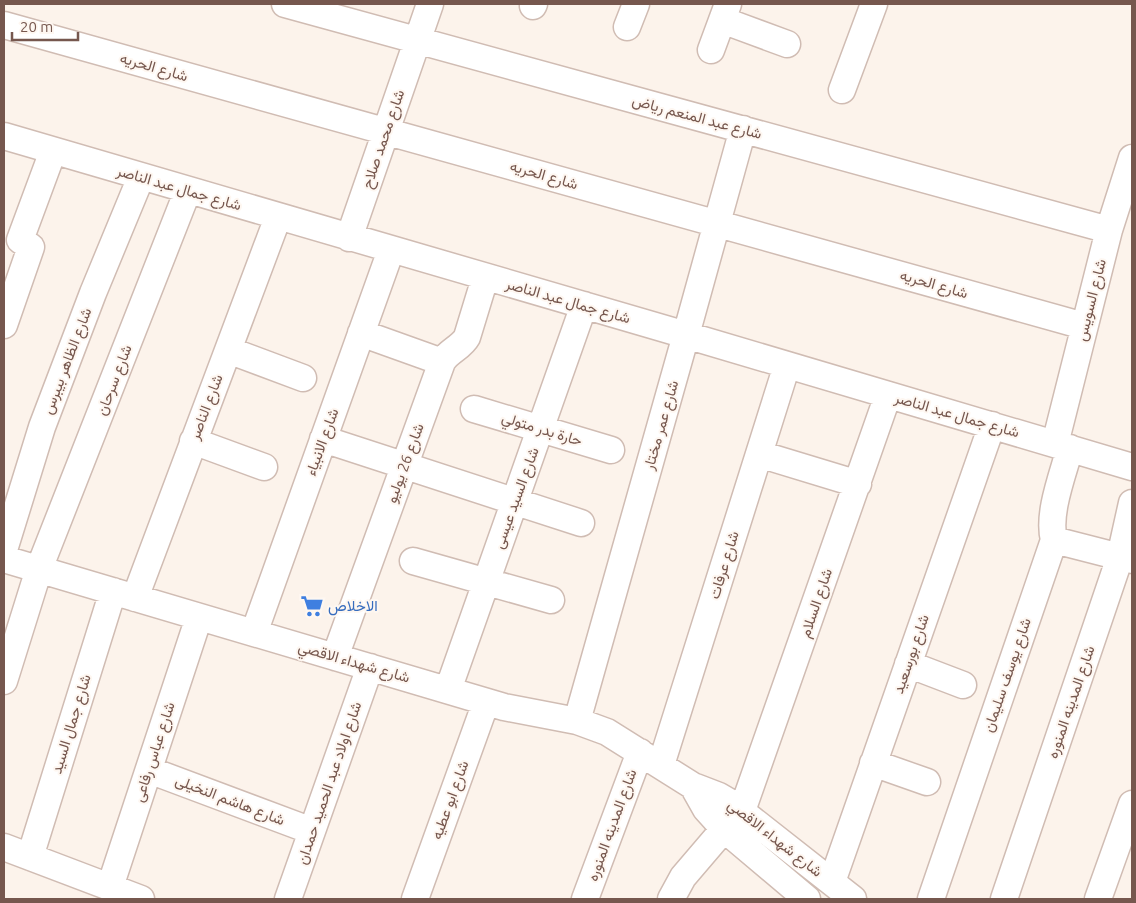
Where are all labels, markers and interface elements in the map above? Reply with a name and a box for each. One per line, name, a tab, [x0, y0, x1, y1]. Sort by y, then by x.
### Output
scale bar	[12, 10, 79, 42]
text: 20 m	[20, 18, 53, 35]
street label: شارع الحريه	[117, 49, 190, 87]
street label: شارع محمد صلاح	[358, 87, 410, 191]
street label: شارع عبد المنعم رياض	[630, 91, 764, 145]
street label: شارع الحريه	[507, 157, 580, 195]
street label: شارع جمال عبد الناصر	[113, 161, 244, 216]
street label: شارع السويس	[1072, 257, 1112, 343]
street label: شارع الحريه	[897, 266, 970, 304]
street label: شارع جمال عبد الناصر	[502, 274, 633, 329]
street label: شارع الظاهر بيبرس	[38, 305, 97, 417]
street label: شارع سرحان	[92, 342, 138, 419]
street label: شارع الناصر	[185, 372, 229, 444]
street label: شارع عمر مختار	[639, 378, 684, 473]
street label: شارع جمال عبد الناصر	[891, 388, 1022, 443]
street label: شارع الانبياء	[301, 406, 344, 479]
street label: حارة بدر متولي	[498, 408, 585, 454]
street label: شارع 26 يوليو	[382, 421, 430, 506]
street label: شارع السيد عيسى	[489, 445, 545, 552]
street label: شارع عرفات	[705, 529, 745, 602]
street label: شارع السلام	[796, 566, 838, 641]
supermarket icon: الاخلاص	[299, 593, 325, 619]
place label: الاخلاص	[328, 597, 378, 616]
street label: شارع بورسعيد	[889, 612, 935, 697]
street label: شارع يوسف سليمان	[979, 615, 1037, 735]
street label: شارع شهداء الاقصي	[295, 637, 412, 690]
street label: شارع المدينه المنوره	[1043, 643, 1101, 761]
street label: شارع جمال السيد	[47, 672, 97, 777]
street label: شارع اولاد عبد الحميد حمدان	[293, 699, 367, 867]
street label: شارع عباس رفاعى	[129, 700, 181, 805]
street label: شارع ابو عطيه	[427, 758, 475, 843]
street label: شارع المدينه المنوره	[583, 766, 643, 884]
street label: شارع هاشم النخيلى	[172, 771, 287, 831]
street label: شارع شهداء الاقصي	[722, 795, 826, 884]

